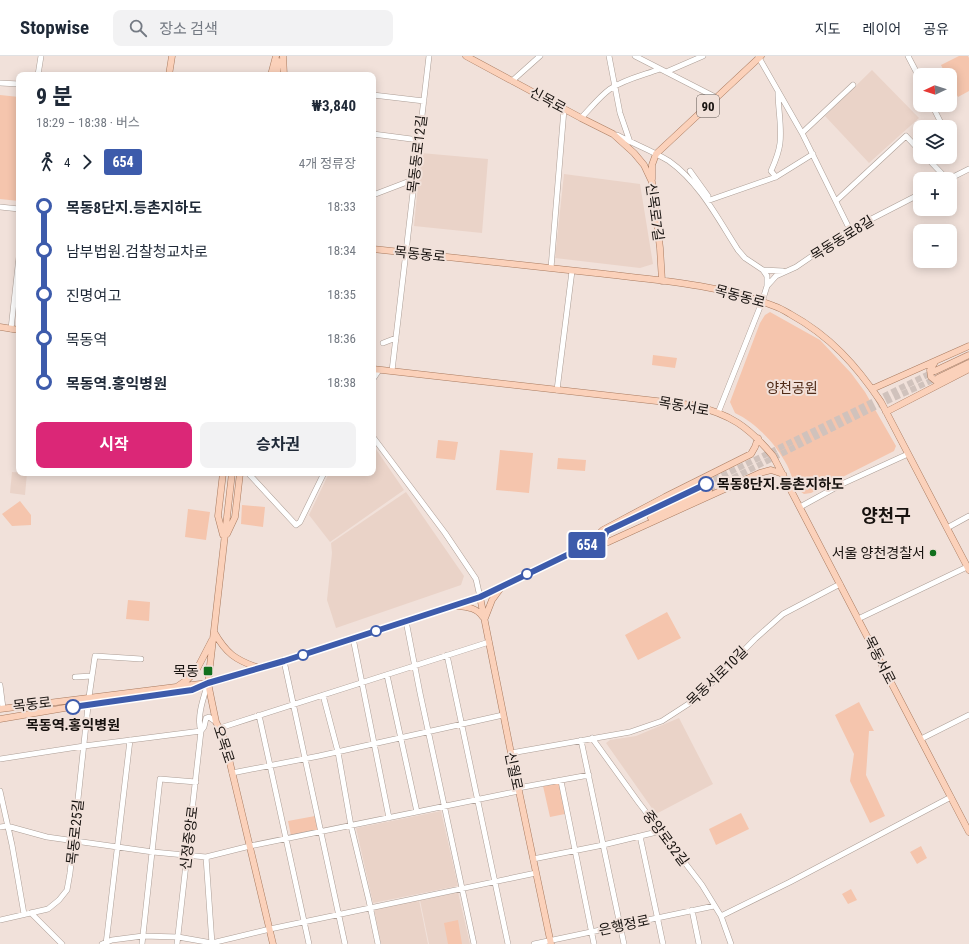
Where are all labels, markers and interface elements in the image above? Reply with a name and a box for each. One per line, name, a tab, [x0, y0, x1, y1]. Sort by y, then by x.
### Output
search box	[113, 10, 393, 46]
text: Stopwise	[20, 16, 89, 39]
icon: search	[127, 17, 149, 39]
text: 장소 검색	[159, 20, 218, 38]
text: 지도	[815, 21, 841, 37]
text: 레이어	[863, 21, 901, 37]
text: 공유	[923, 21, 949, 37]
north arrow	[913, 68, 957, 112]
map controls	[913, 68, 957, 268]
text: 9 분	[36, 84, 72, 109]
street label: 신목로	[527, 84, 569, 116]
road number: 90	[697, 95, 719, 117]
text: ₩3,840	[311, 97, 356, 115]
street label: 목동동로12길	[404, 114, 430, 194]
text: 18:29 – 18:38 · 버스	[36, 115, 140, 130]
button: layers	[913, 120, 957, 164]
icon: walk	[36, 151, 58, 173]
icon: forward	[76, 151, 98, 173]
text: 654	[112, 154, 134, 170]
text: 4	[64, 155, 70, 170]
text: 4개 정류장	[299, 156, 356, 171]
button: +	[913, 172, 957, 216]
street label: 신목로7길	[643, 182, 667, 242]
text: 목동8단지.등촌지하도	[66, 199, 202, 217]
text: 18:33	[327, 199, 356, 214]
street label: 목동동로8길	[808, 212, 876, 264]
button: −	[913, 224, 957, 268]
text: 남부법원.검찰청교차로	[66, 243, 208, 261]
text: 18:34	[327, 243, 356, 258]
street label: 목동동로	[394, 243, 447, 265]
street label: 목동동로	[713, 282, 767, 310]
text: 진명여고	[66, 287, 121, 305]
text: 18:35	[327, 287, 356, 302]
text: 목동역	[66, 331, 107, 349]
text: 18:36	[327, 331, 356, 346]
text: 목동역.홍익병원	[66, 375, 167, 393]
text: 18:38	[327, 375, 356, 390]
park label: 양천공원	[766, 380, 818, 396]
street label: 목동서로	[657, 394, 711, 418]
button: 시작	[36, 422, 192, 468]
button: 승차권	[200, 422, 356, 468]
marker: 목동8단지.등촌지하도	[698, 476, 714, 492]
place label: 목동8단지.등촌지하도	[717, 476, 844, 492]
district label: 양천구	[861, 505, 911, 526]
line badge: 654	[564, 532, 610, 558]
text: 654	[576, 537, 598, 553]
place label: 서울 양천경찰서	[832, 545, 925, 561]
marker: 서울 양천경찰서	[928, 548, 938, 558]
unlabelled marker	[521, 568, 533, 580]
unlabelled marker	[370, 625, 382, 637]
street label: 목동서로	[861, 633, 899, 687]
street label: 목동서로10길	[683, 643, 751, 709]
unlabelled marker	[297, 649, 309, 661]
place label: 목동	[173, 663, 199, 679]
marker: 목동	[202, 665, 214, 677]
street label: 목동로	[12, 694, 52, 714]
marker: 목동역.홍익병원	[65, 699, 81, 715]
place label: 목동역.홍익병원	[26, 717, 120, 733]
street label: 오목로	[210, 723, 238, 765]
street label: 신월로	[502, 750, 526, 792]
street label: 목동로25길	[64, 799, 86, 865]
street label: 신정중앙로	[177, 805, 201, 871]
street label: 중앙로32길	[640, 807, 692, 869]
street label: 은행정로	[597, 912, 651, 938]

